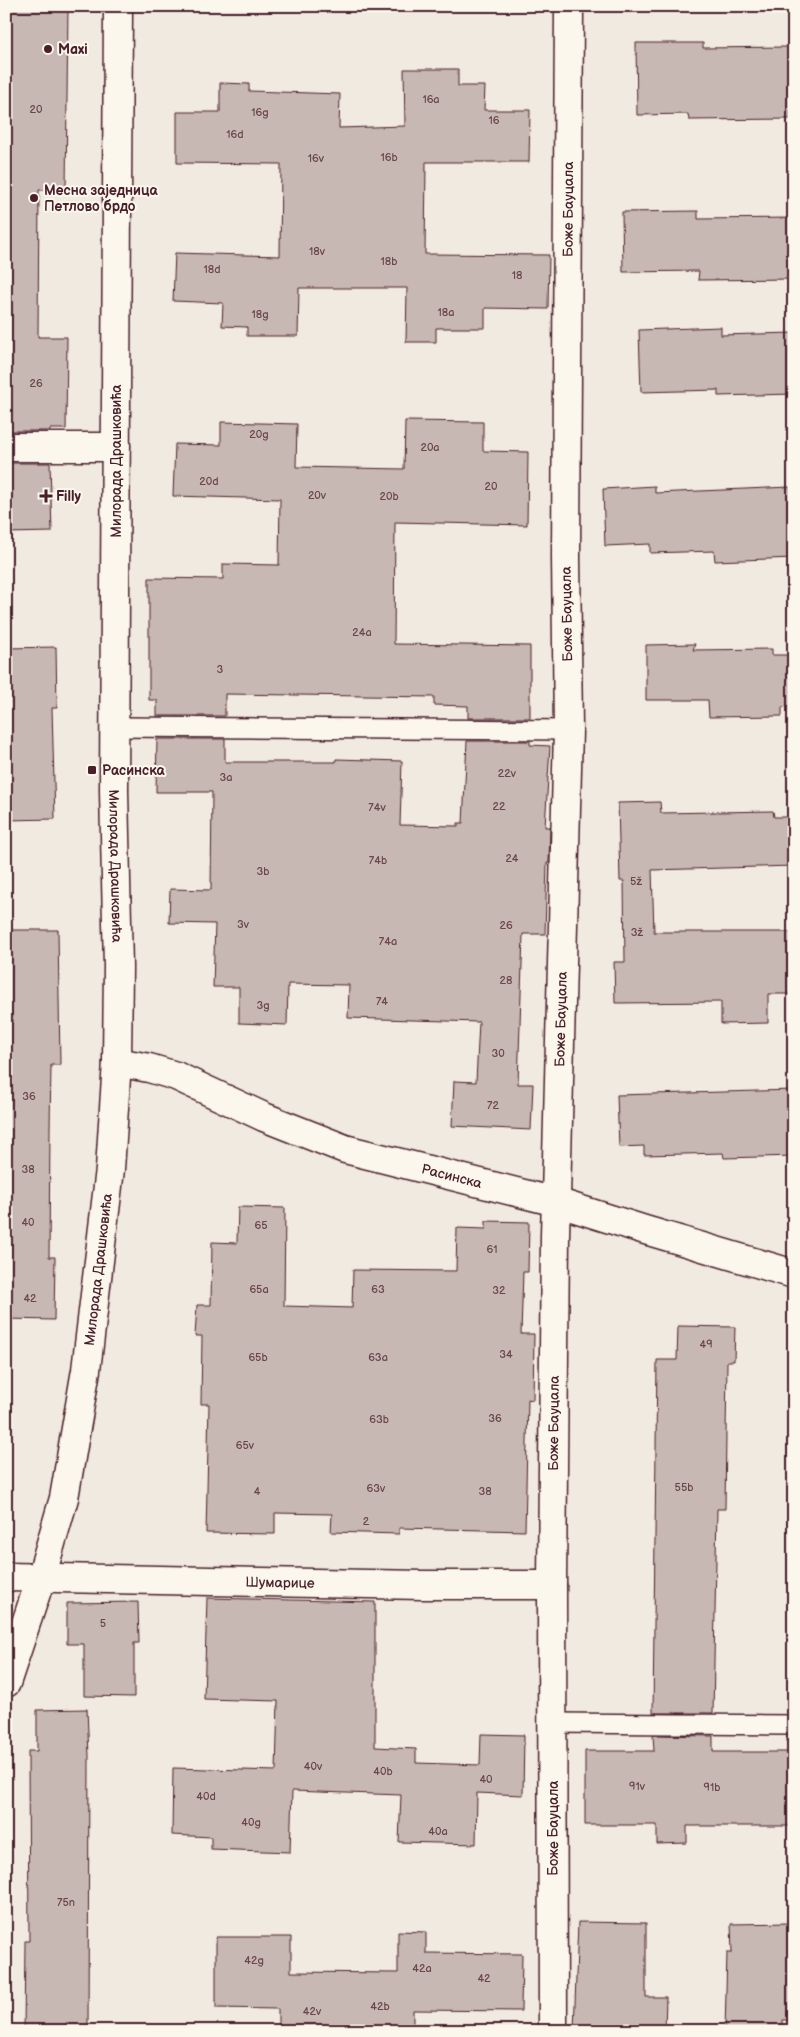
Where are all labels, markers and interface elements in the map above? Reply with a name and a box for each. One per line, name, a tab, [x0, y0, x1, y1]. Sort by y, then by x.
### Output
place label: Maxi	[58, 41, 88, 58]
marker: Maxi	[42, 43, 54, 55]
house number: 16a	[422, 93, 440, 106]
house number: 20	[30, 103, 43, 116]
house number: 16g	[251, 106, 269, 119]
house number: 16	[489, 114, 500, 127]
house number: 16d	[226, 128, 244, 141]
house number: 16b	[380, 151, 398, 164]
house number: 16v	[308, 152, 325, 165]
street label: Боже Бауцала	[559, 161, 577, 257]
place label: Месна заједница Петлово брдо	[44, 182, 159, 215]
marker: Месна заједница Петлово брдо	[28, 192, 40, 204]
house number: 18v	[309, 245, 326, 258]
house number: 18b	[381, 255, 397, 268]
house number: 18d	[204, 263, 220, 276]
house number: 18	[512, 269, 522, 282]
house number: 18a	[438, 306, 454, 319]
house number: 18g	[251, 308, 269, 321]
house number: 26	[29, 377, 43, 390]
street label: Милорада Драшковића	[108, 384, 125, 538]
house number: 20g	[249, 428, 269, 441]
house number: 20a	[420, 441, 440, 454]
house number: 20d	[199, 475, 219, 488]
house number: 20	[485, 480, 498, 493]
place label: Filly	[56, 488, 81, 505]
house number: 20v	[308, 489, 327, 502]
marker: Filly	[40, 490, 52, 502]
house number: 20b	[379, 490, 399, 503]
street label: Боже Бауцала	[558, 565, 576, 662]
house number: 24a	[352, 626, 372, 639]
house number: 3	[217, 663, 224, 676]
place label: Расинска	[102, 762, 166, 779]
marker: Расинска	[86, 764, 98, 776]
house number: 22v	[498, 767, 517, 780]
house number: 3a	[220, 771, 233, 784]
street label: Милорада Драшковића	[105, 789, 126, 944]
house number: 22	[493, 800, 506, 813]
house number: 74v	[368, 801, 386, 814]
house number: 24	[505, 852, 519, 865]
house number: 74b	[369, 854, 387, 867]
house number: 3b	[257, 865, 269, 878]
house number: 5ž	[630, 875, 642, 888]
house number: 3v	[237, 918, 250, 931]
house number: 26	[499, 919, 513, 932]
house number: 3ž	[631, 926, 644, 939]
house number: 74a	[379, 935, 397, 948]
street label: Боже Бауцала	[551, 970, 570, 1067]
house number: 28	[500, 974, 512, 987]
house number: 74	[376, 995, 388, 1008]
house number: 3g	[256, 999, 270, 1012]
house number: 30	[491, 1047, 505, 1060]
house number: 36	[22, 1090, 36, 1103]
house number: 72	[487, 1099, 499, 1112]
street label: Расинска	[420, 1160, 485, 1192]
house number: 38	[21, 1163, 35, 1176]
street label: Милорада Драшковића	[80, 1192, 116, 1347]
house number: 40	[21, 1216, 35, 1229]
house number: 65	[254, 1219, 268, 1232]
house number: 61	[487, 1243, 497, 1256]
house number: 65a	[249, 1283, 269, 1296]
house number: 63	[371, 1283, 385, 1296]
house number: 32	[492, 1284, 506, 1297]
house number: 42	[23, 1292, 37, 1305]
house number: 49	[699, 1338, 713, 1351]
house number: 34	[499, 1348, 513, 1361]
house number: 65b	[248, 1351, 268, 1364]
house number: 63a	[368, 1351, 388, 1364]
street label: Боже Бауцала	[544, 1375, 562, 1471]
house number: 36	[488, 1412, 502, 1425]
house number: 63b	[369, 1413, 389, 1426]
house number: 65v	[236, 1439, 255, 1452]
house number: 55b	[675, 1481, 693, 1494]
house number: 63v	[367, 1482, 386, 1495]
house number: 4	[254, 1485, 261, 1498]
house number: 38	[478, 1485, 492, 1498]
house number: 2	[363, 1515, 370, 1528]
street label: Шумарице	[245, 1573, 315, 1591]
house number: 5	[100, 1617, 106, 1630]
house number: 40v	[304, 1760, 323, 1773]
house number: 40b	[373, 1765, 393, 1778]
house number: 40	[479, 1773, 493, 1786]
street label: Боже Бауцала	[545, 1780, 562, 1876]
house number: 91v	[629, 1780, 646, 1793]
house number: 91b	[704, 1781, 720, 1794]
house number: 40d	[196, 1790, 216, 1803]
house number: 40g	[241, 1816, 261, 1829]
house number: 40a	[428, 1825, 448, 1838]
house number: 75n	[57, 1896, 75, 1909]
house number: 42g	[244, 1954, 264, 1967]
house number: 42a	[412, 1962, 432, 1975]
house number: 42	[477, 1972, 491, 1985]
house number: 42b	[370, 2000, 390, 2013]
house number: 42v	[303, 2005, 322, 2018]

